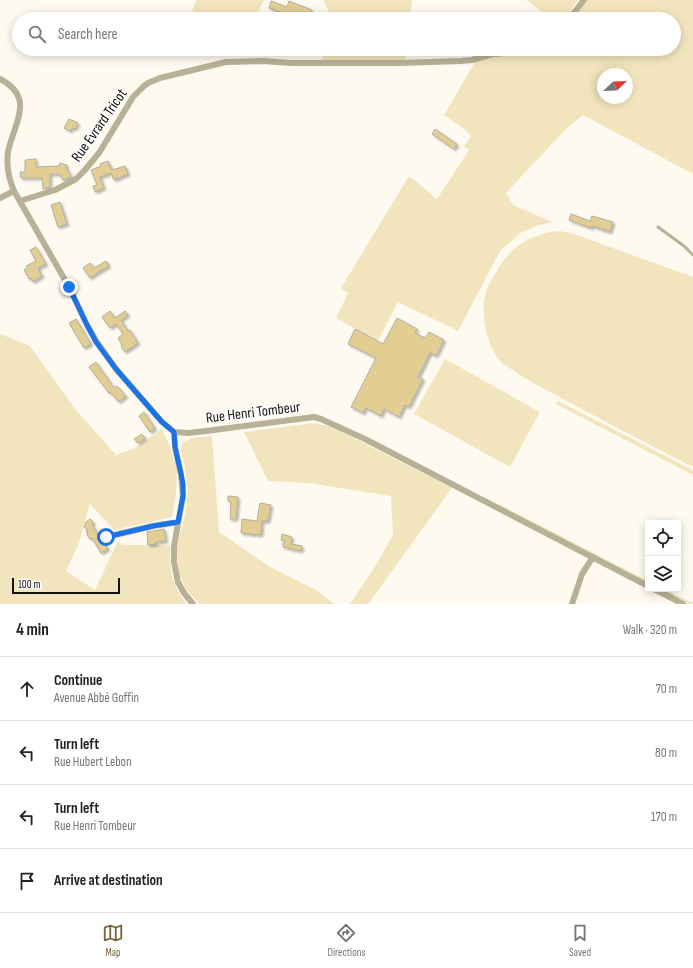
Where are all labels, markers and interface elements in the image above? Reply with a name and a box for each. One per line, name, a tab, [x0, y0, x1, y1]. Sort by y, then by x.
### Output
search box	[12, 12, 681, 56]
icon: search	[26, 23, 48, 45]
text: Search here	[58, 25, 118, 44]
north arrow	[597, 68, 633, 104]
street label: Rue Evrard Tricot	[67, 85, 132, 166]
route end	[60, 278, 78, 296]
street label: Rue Henri Tombeur	[205, 397, 302, 428]
map controls	[645, 520, 681, 592]
button: locate	[645, 520, 681, 556]
route start	[97, 528, 115, 546]
button: layers	[645, 556, 681, 592]
scale bar	[12, 576, 120, 595]
text: 100 m	[18, 578, 40, 591]
text: 4 min	[16, 620, 49, 640]
text: Walk · 320 m	[623, 622, 677, 638]
text: Continue	[54, 671, 103, 690]
icon: ahead	[16, 678, 38, 700]
text: 70 m	[656, 681, 677, 697]
text: Avenue Abbé Goffin	[54, 690, 139, 706]
text: Turn left	[54, 735, 99, 754]
icon: left	[16, 742, 38, 764]
text: 80 m	[655, 745, 677, 761]
text: Rue Hubert Lebon	[54, 754, 132, 770]
text: Turn left	[54, 799, 99, 818]
icon: left	[16, 806, 38, 828]
text: 170 m	[651, 809, 677, 825]
text: Rue Henri Tombeur	[54, 818, 136, 834]
icon: arrive	[16, 870, 38, 892]
text: Arrive at destination	[54, 871, 163, 890]
tab: Map	[102, 922, 124, 959]
tab: Directions	[328, 922, 365, 959]
tab: Saved	[569, 922, 591, 959]

